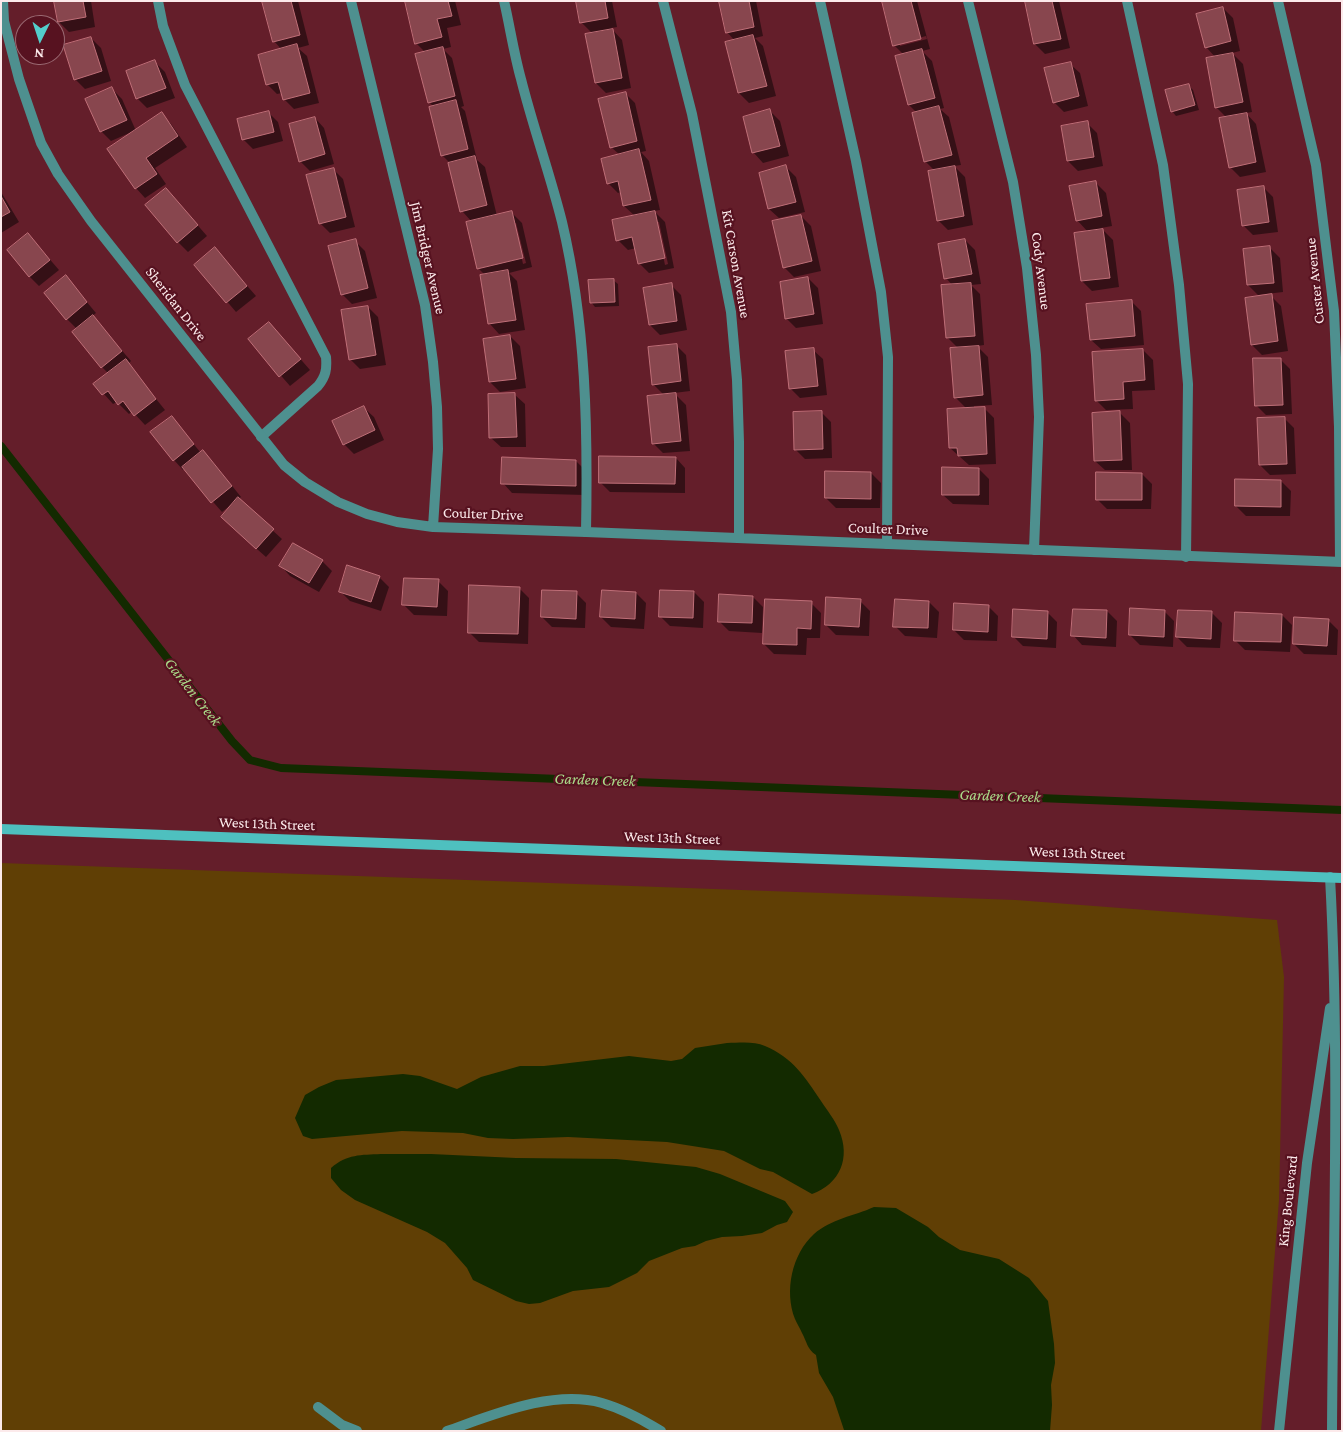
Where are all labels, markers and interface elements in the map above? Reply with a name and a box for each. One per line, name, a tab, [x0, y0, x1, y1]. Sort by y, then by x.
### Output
north arrow	[15, 15, 65, 65]
text: N	[34, 46, 44, 62]
street label: Jim Bridger Avenue	[406, 200, 450, 316]
street label: Kit Carson Avenue	[718, 208, 754, 320]
street label: Cody Avenue	[1027, 231, 1055, 311]
street label: Custer Avenue	[1302, 237, 1328, 325]
street label: Sheridan Drive	[141, 263, 211, 345]
street label: Coulter Drive	[443, 504, 523, 524]
street label: Coulter Drive	[848, 519, 928, 539]
water label: Garden Creek	[160, 654, 226, 730]
water label: Garden Creek	[554, 769, 636, 791]
water label: Garden Creek	[959, 785, 1041, 807]
street label: West 13th Street	[218, 813, 316, 835]
street label: West 13th Street	[623, 827, 721, 849]
street label: West 13th Street	[1028, 842, 1126, 864]
street label: King Boulevard	[1274, 1155, 1302, 1247]

